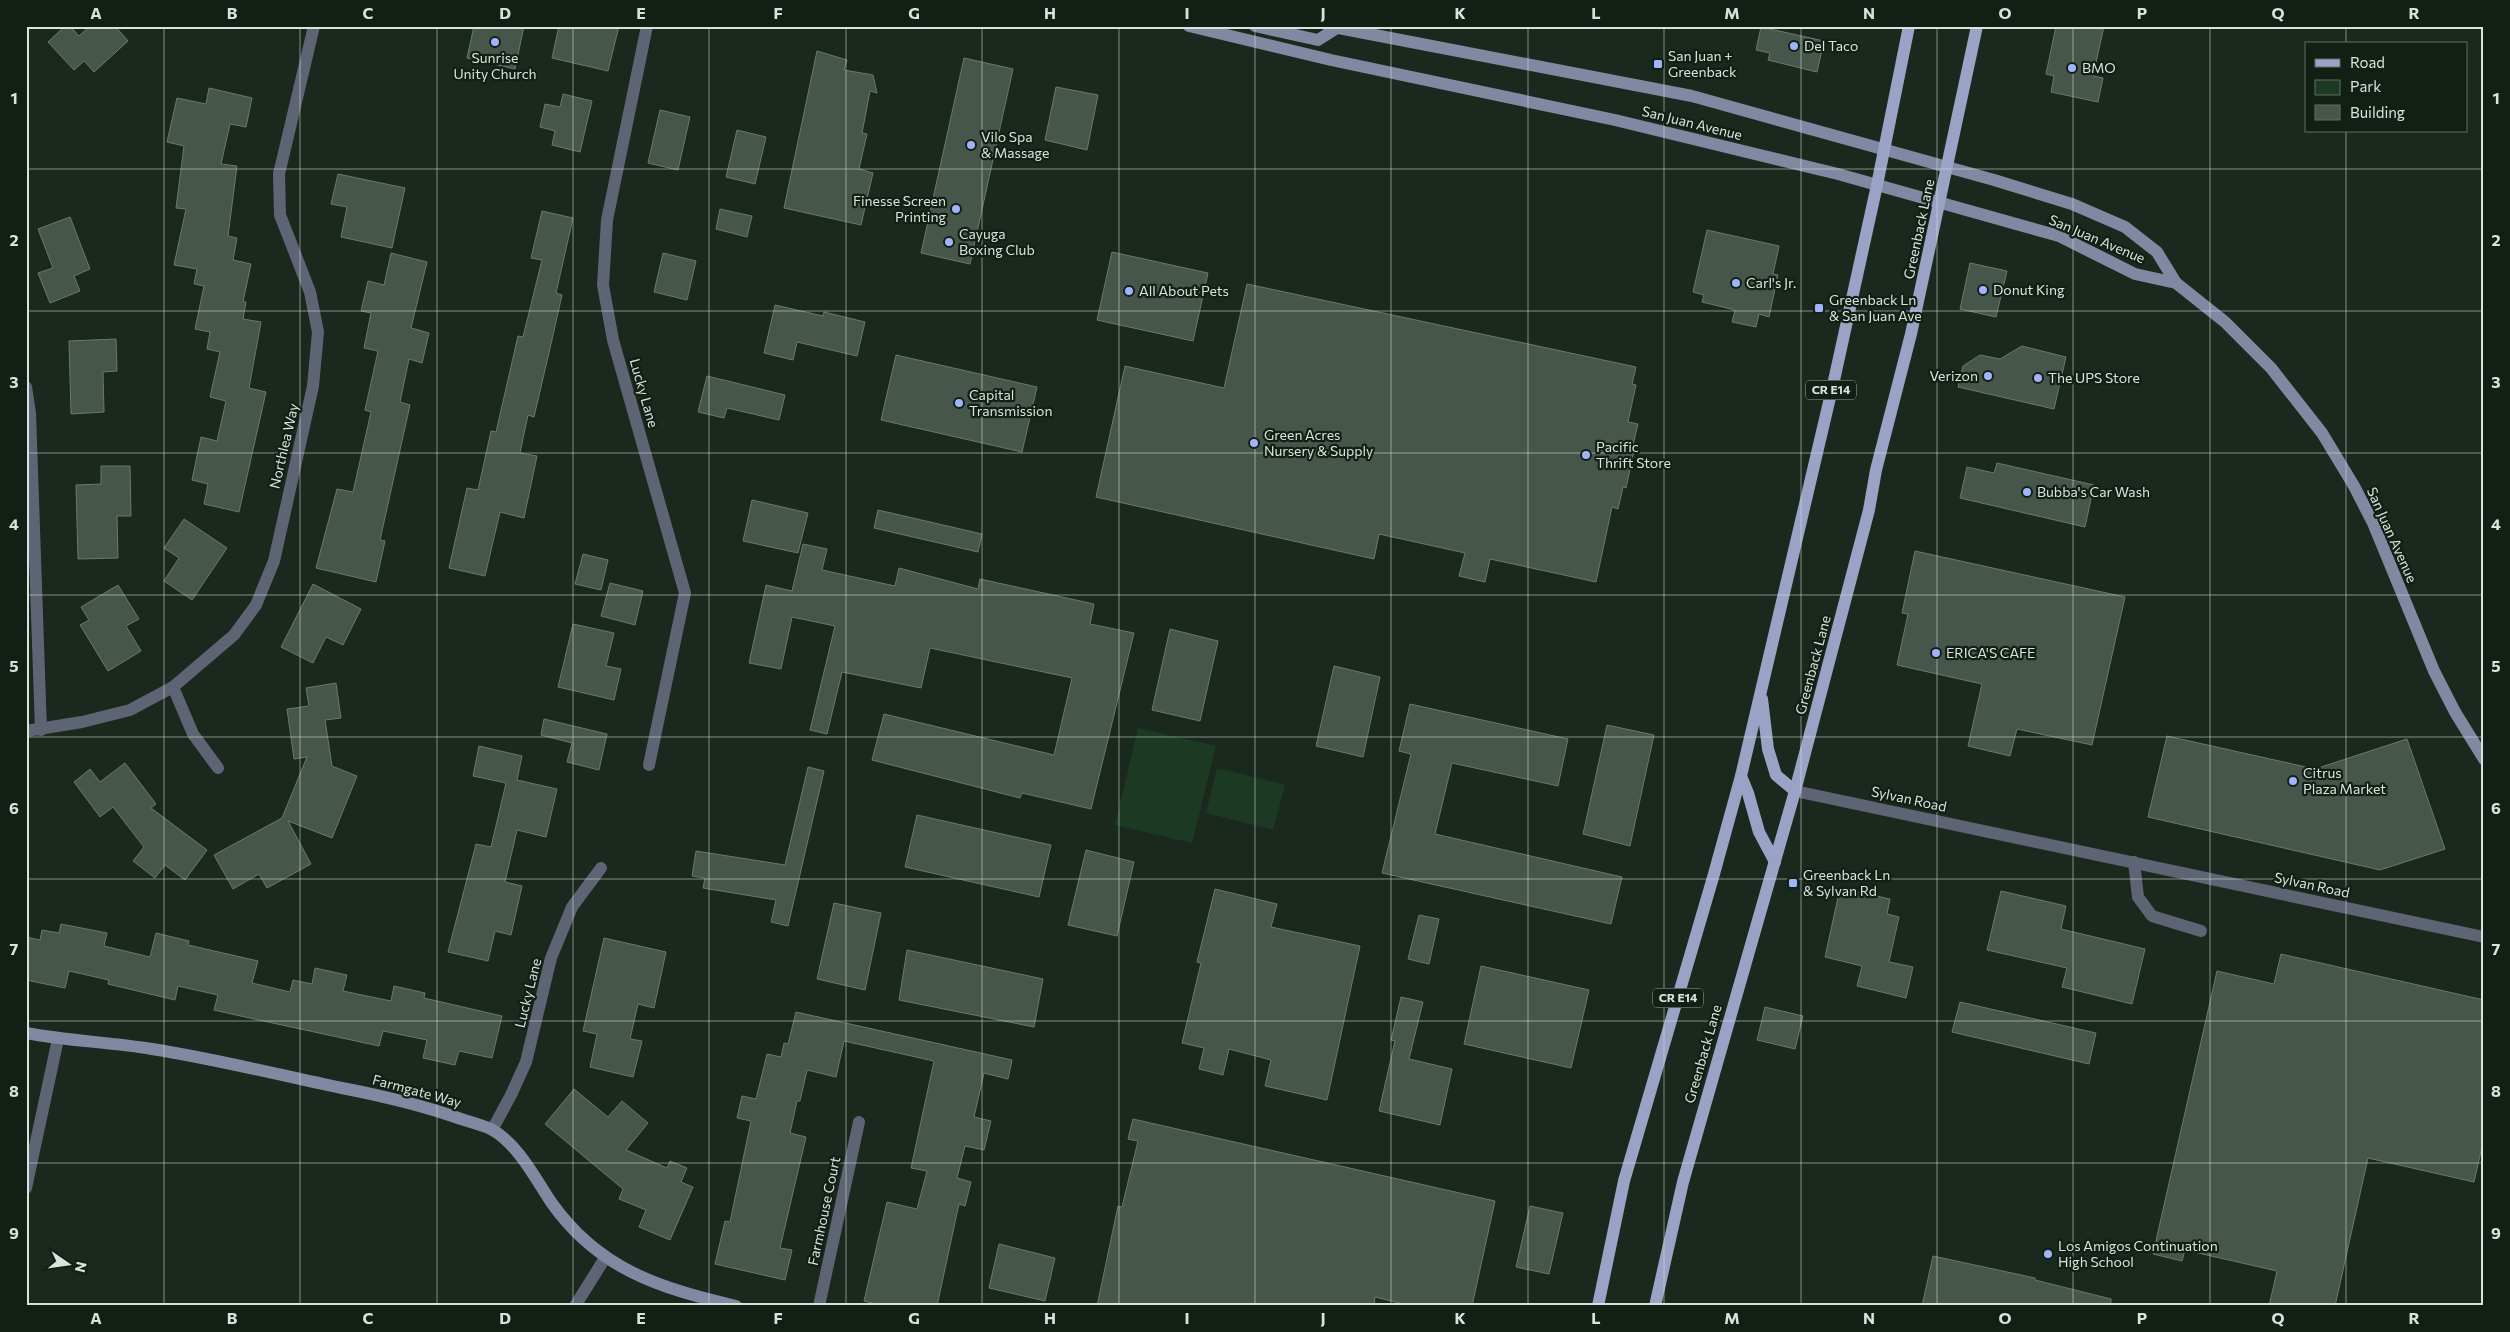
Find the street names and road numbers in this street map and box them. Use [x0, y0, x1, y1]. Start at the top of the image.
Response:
street label: San Juan Avenue [1640, 102, 1744, 143]
street label: Greenback Lane [1900, 177, 1937, 281]
street label: San Juan Avenue [2047, 211, 2148, 266]
street label: Lucky Lane [627, 356, 662, 429]
road number: CR E14 [1806, 380, 1856, 400]
street label: Northlea Way [265, 402, 302, 490]
street label: San Juan Avenue [2364, 484, 2421, 585]
street label: Greenback Lane [1791, 613, 1834, 716]
street label: Sylvan Road [1870, 782, 1948, 815]
street label: Sylvan Road [2273, 868, 2351, 901]
street label: Lucky Lane [511, 956, 544, 1029]
road number: CR E14 [1653, 988, 1703, 1008]
street label: Greenback Lane [1680, 1003, 1725, 1105]
street label: Farmgate Way [371, 1070, 463, 1111]
street label: Farmhouse Court [804, 1155, 843, 1267]

